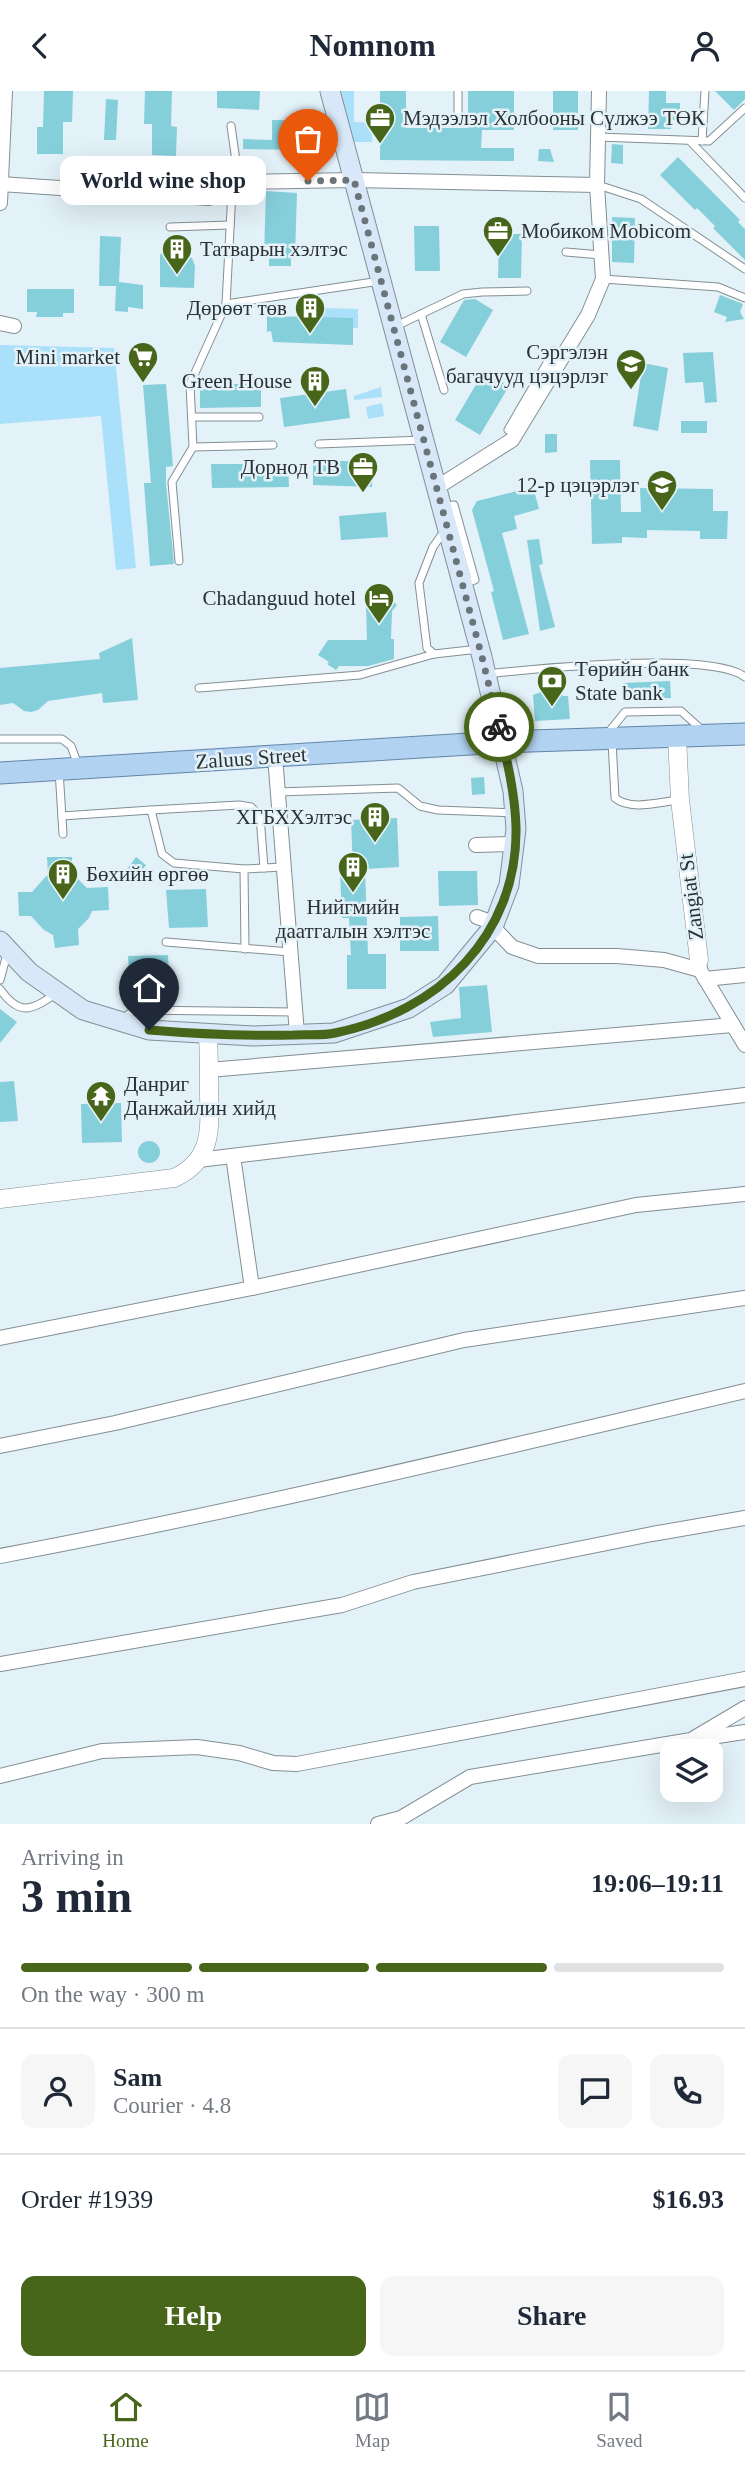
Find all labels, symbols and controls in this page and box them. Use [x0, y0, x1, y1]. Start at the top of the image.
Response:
icon: back [21, 27, 59, 65]
text: Nomnom [309, 27, 436, 63]
icon: person [686, 27, 724, 65]
office icon: Мэдээлэл Холбооны Сүлжээ ТӨК [363, 101, 397, 145]
place label: Мэдээлэл Холбооны Сүлжээ ТӨК [403, 106, 706, 130]
pin [278, 109, 338, 181]
icon: bag [289, 120, 327, 158]
callout: World wine shop [60, 157, 266, 205]
text: World wine shop [80, 168, 246, 193]
office icon: Мобиком Mobicom [481, 214, 515, 258]
place label: Мобиком Mobicom [521, 219, 691, 243]
building icon: Татварын хэлтэс [160, 232, 194, 276]
place label: Татварын хэлтэс [200, 237, 348, 261]
building icon: Дөрөөт төв [293, 291, 327, 335]
place label: Дөрөөт төв [187, 296, 287, 320]
supermarket icon: Mini market [126, 340, 160, 384]
place label: Сэргэлэн багачууд цэцэрлэг [446, 340, 608, 388]
place label: Mini market [16, 345, 120, 369]
school or university icon: Сэргэлэн багачууд цэцэрлэг [614, 347, 648, 391]
building icon: Green House [298, 364, 332, 408]
place label: Green House [182, 369, 292, 393]
office icon: Дорнод ТВ [346, 450, 380, 494]
place label: Дорнод ТВ [241, 455, 340, 479]
school or university icon: 12-р цэцэрлэг [645, 468, 679, 512]
place label: 12-р цэцэрлэг [516, 473, 639, 497]
hotel icon: Chadanguud hotel [362, 581, 396, 625]
place label: Chadanguud hotel [203, 586, 356, 610]
place label: Төрийн банк State bank [575, 657, 690, 705]
bank icon: Төрийн банк State bank [535, 664, 569, 708]
courier [464, 692, 534, 762]
icon: bike [480, 708, 518, 746]
street label: Zaluus Street [195, 742, 308, 774]
building icon: ХГБХХэлтэс [358, 800, 392, 844]
place label: ХГБХХэлтэс [236, 805, 352, 829]
building icon: Нийгмийн даатгалын хэлтэс [336, 850, 370, 894]
street label: Zangiat St [674, 852, 708, 942]
building icon: Бөхийн өргөө [46, 857, 80, 901]
place label: Бөхийн өргөө [86, 862, 209, 886]
place label: Нийгмийн даатгалын хэлтэс [276, 895, 430, 943]
pin [119, 958, 179, 1030]
icon: home [130, 969, 168, 1007]
place label: Данриг Данжайлин хийд [124, 1072, 276, 1120]
temple icon: Данриг Данжайлин хийд [84, 1079, 118, 1123]
map controls [660, 1739, 723, 1802]
button: layers [660, 1739, 723, 1802]
text: Arriving in [21, 1845, 124, 1870]
text: 19:06–19:11 [591, 1869, 724, 1898]
text: 3 min [21, 1871, 132, 1922]
text: On the way · 300 m [21, 1982, 204, 2007]
button: person [21, 2054, 95, 2128]
button: chat [558, 2054, 632, 2128]
button: phone [650, 2054, 724, 2128]
text: Sam [113, 2063, 162, 2092]
text: Courier · 4.8 [113, 2093, 231, 2118]
text: Order #1939 [21, 2185, 153, 2214]
text: $16.93 [653, 2185, 724, 2214]
button: Help [21, 2276, 366, 2356]
button: Share [380, 2276, 724, 2356]
tab: Home [102, 2388, 149, 2452]
tab: Map [353, 2388, 391, 2452]
tab: Saved [596, 2388, 643, 2452]

